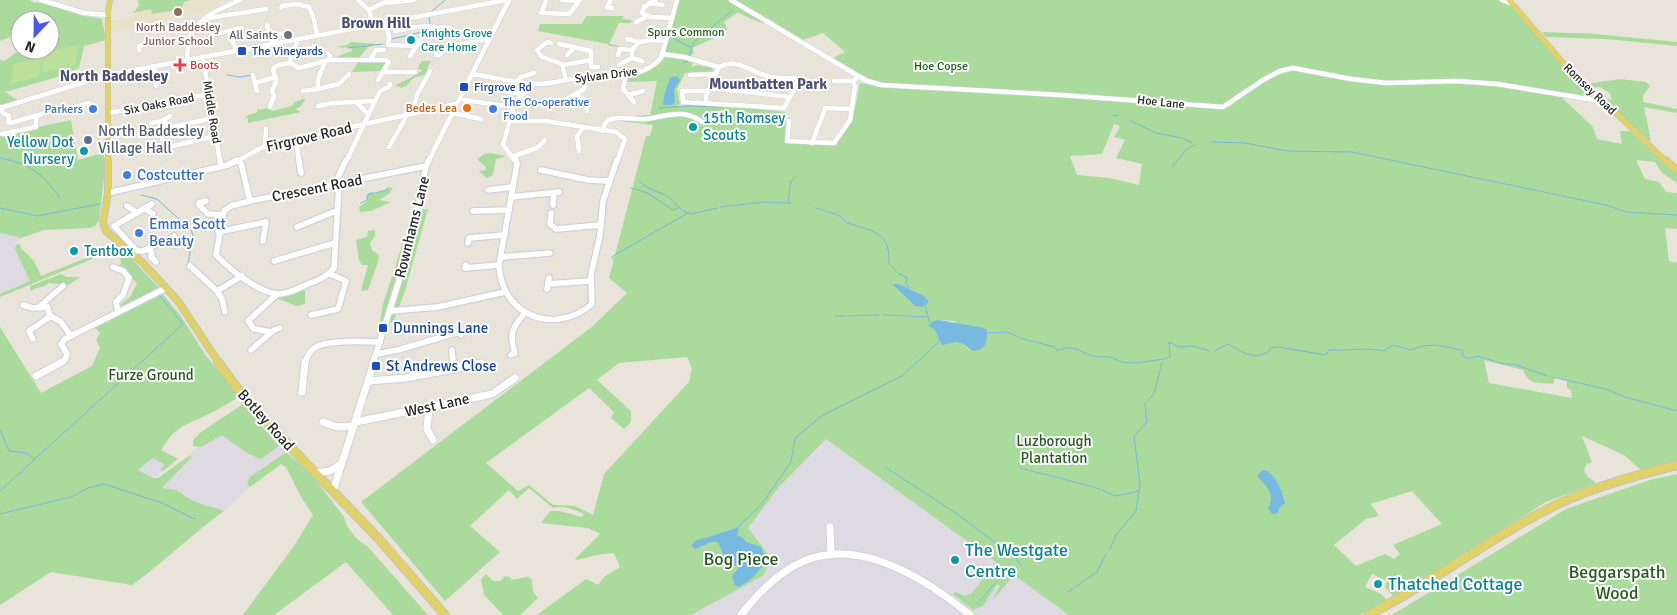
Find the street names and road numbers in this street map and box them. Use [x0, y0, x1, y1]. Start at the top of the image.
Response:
street label: Romsey Road [1560, 60, 1619, 118]
street label: Sylvan Drive [574, 64, 638, 87]
street label: Middle Road [199, 80, 224, 145]
street label: Six Oaks Road [123, 90, 196, 119]
street label: Hoe Lane [1136, 93, 1185, 112]
street label: Firgrove Road [264, 118, 354, 156]
street label: Crescent Road [270, 170, 364, 206]
street label: Rownhams Lane [391, 174, 433, 280]
street label: Botley Road [234, 386, 298, 454]
street label: West Lane [403, 389, 471, 421]

